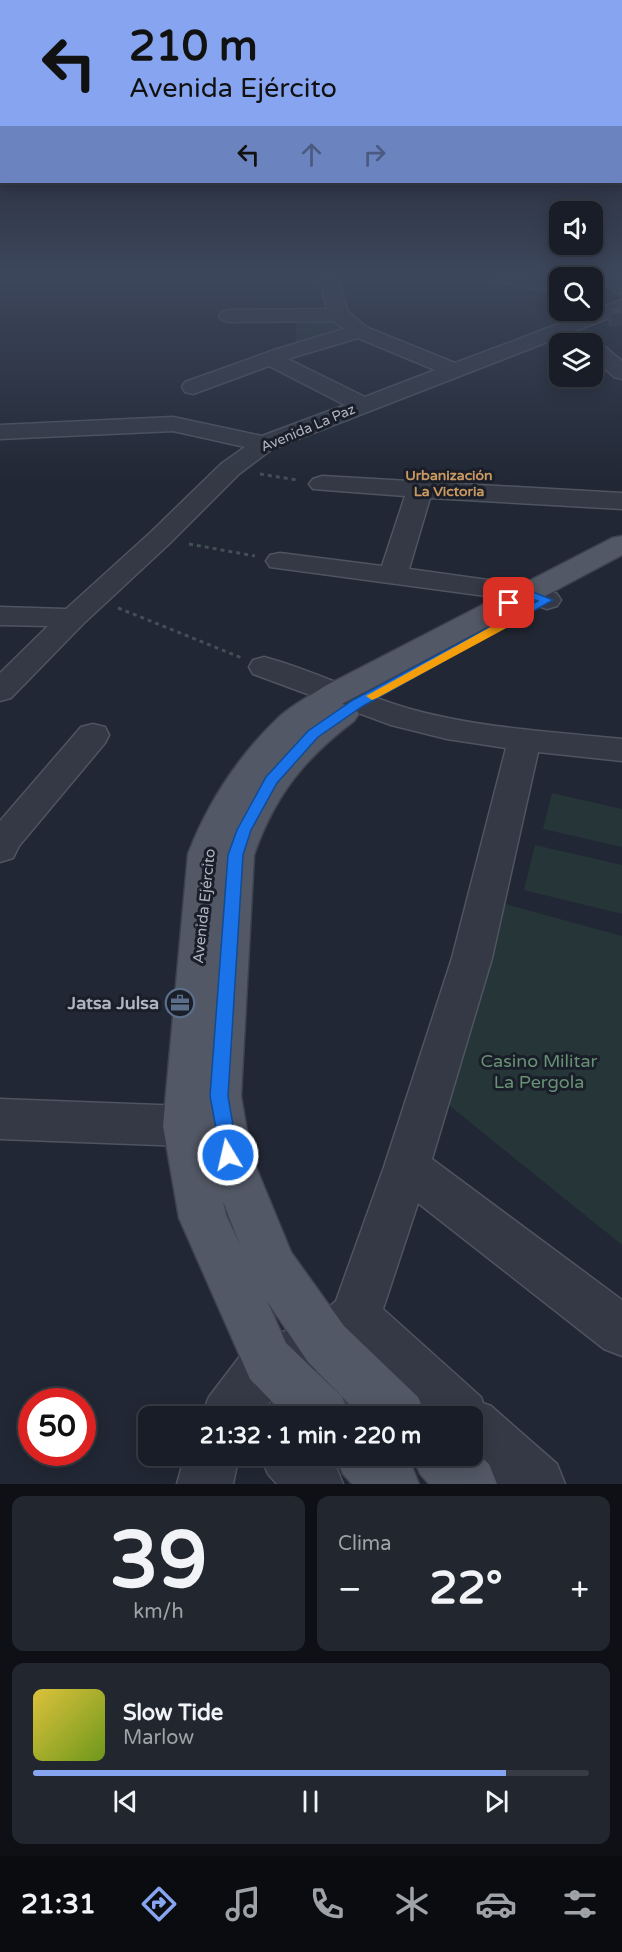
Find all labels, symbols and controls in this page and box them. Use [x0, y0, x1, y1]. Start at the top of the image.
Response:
text: 210 m [129, 21, 258, 72]
icon: left [30, 24, 108, 102]
text: Avenida Ejército [129, 72, 337, 105]
icon: left [232, 138, 265, 171]
icon: ahead [295, 138, 328, 171]
icon: right [358, 138, 391, 171]
map controls [549, 201, 603, 387]
button: sound [549, 201, 603, 255]
button: search [549, 267, 603, 321]
button: layers [549, 333, 603, 387]
street label: Avenida La Paz [258, 400, 358, 456]
district label: Urbanización La Victoria [405, 467, 493, 500]
pin [483, 577, 534, 628]
icon: arrive [492, 586, 525, 619]
street label: Avenida Ejército [189, 848, 219, 964]
office icon: Jatsa Julsa [164, 987, 196, 1019]
place label: Jatsa Julsa [67, 992, 159, 1014]
park label: Casino Militar La Pergola [481, 1050, 598, 1093]
position arrow [196, 1123, 260, 1187]
speed limit sign: 50 [18, 1388, 96, 1466]
text: 21:32 · 1 min · 220 m [200, 1423, 421, 1449]
text: 39 [110, 1514, 207, 1608]
text: Clima [338, 1532, 391, 1556]
text: 22° [429, 1562, 503, 1616]
text: − [338, 1570, 362, 1609]
text: + [570, 1570, 589, 1609]
text: km/h [133, 1600, 184, 1624]
text: Slow Tide [123, 1700, 223, 1726]
text: Marlow [123, 1726, 194, 1750]
icon: previous [109, 1785, 142, 1818]
icon: pause [294, 1785, 327, 1818]
icon: next [480, 1785, 513, 1818]
icon: directions [138, 1883, 180, 1925]
icon: music [222, 1883, 264, 1925]
icon: phone [306, 1883, 348, 1925]
icon: climate [391, 1883, 433, 1925]
icon: car [475, 1883, 517, 1925]
icon: filters [559, 1883, 601, 1925]
text: 21:31 [21, 1888, 96, 1921]

